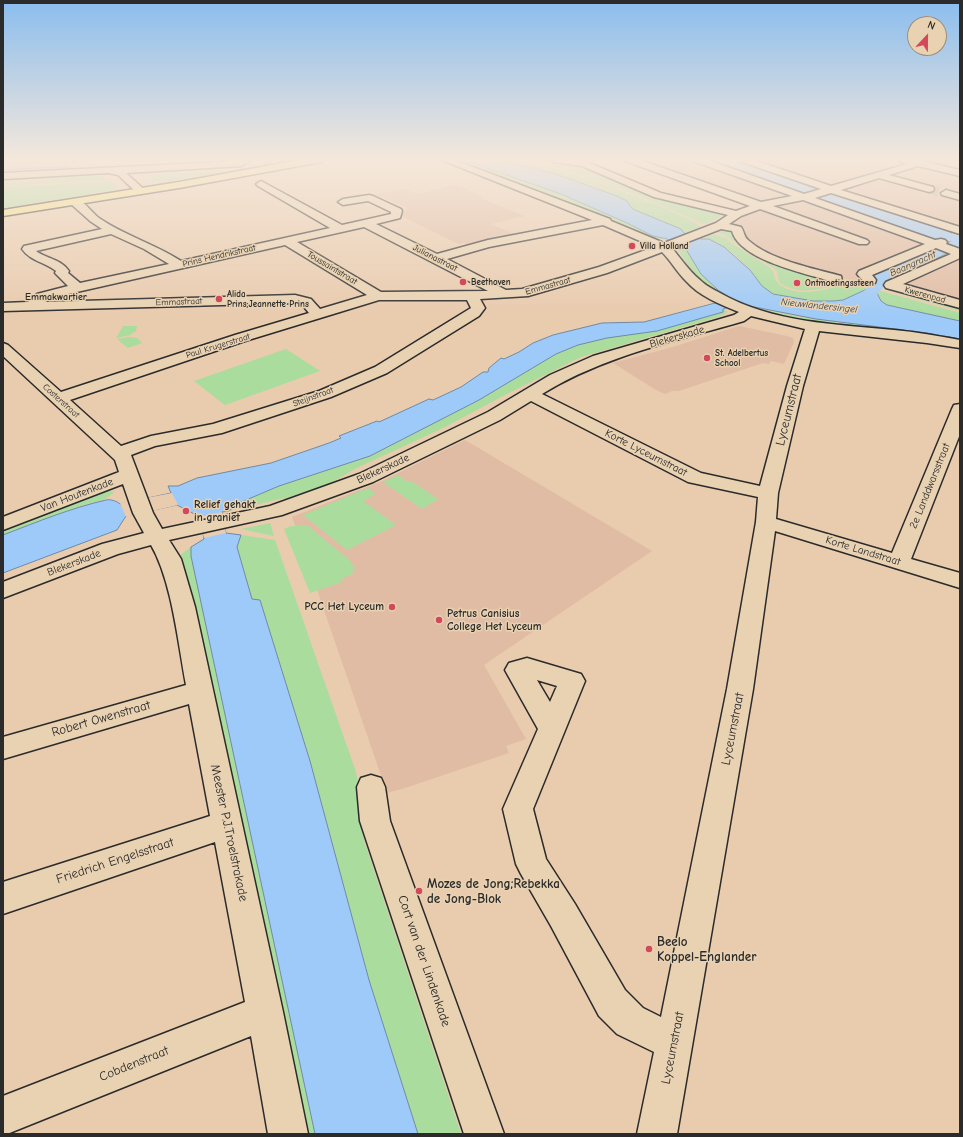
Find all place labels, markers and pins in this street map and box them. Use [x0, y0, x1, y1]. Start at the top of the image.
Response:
marker: Villa Holland [627, 241, 637, 251]
place label: Villa Holland [640, 241, 689, 251]
marker: Beethoven [458, 277, 468, 287]
place label: Beethoven [471, 277, 511, 287]
marker: Ontmoetingssteen [792, 278, 802, 288]
place label: Ontmoetingssteen [805, 278, 874, 288]
place label: Alida Prins;Jeannette Prins [227, 289, 309, 310]
marker: Alida Prins;Jeannette Prins [214, 294, 224, 304]
place label: St. Adelbertus School [715, 348, 768, 369]
marker: St. Adelbertus School [702, 353, 712, 363]
place label: Relief gehakt in graniet [194, 498, 256, 524]
marker: Relief gehakt in graniet [181, 506, 191, 516]
place label: PCC Het Lyceum [304, 600, 384, 614]
marker: PCC Het Lyceum [387, 602, 397, 612]
place label: Petrus Canisius College Het Lyceum [447, 607, 542, 633]
marker: Petrus Canisius College Het Lyceum [434, 615, 444, 625]
place label: Mozes de Jong;Rebekka de Jong-Blok [427, 876, 560, 907]
marker: Mozes de Jong;Rebekka de Jong-Blok [414, 886, 424, 896]
place label: Beelo Koppel-Englander [657, 934, 756, 965]
marker: Beelo Koppel-Englander [644, 944, 654, 954]

